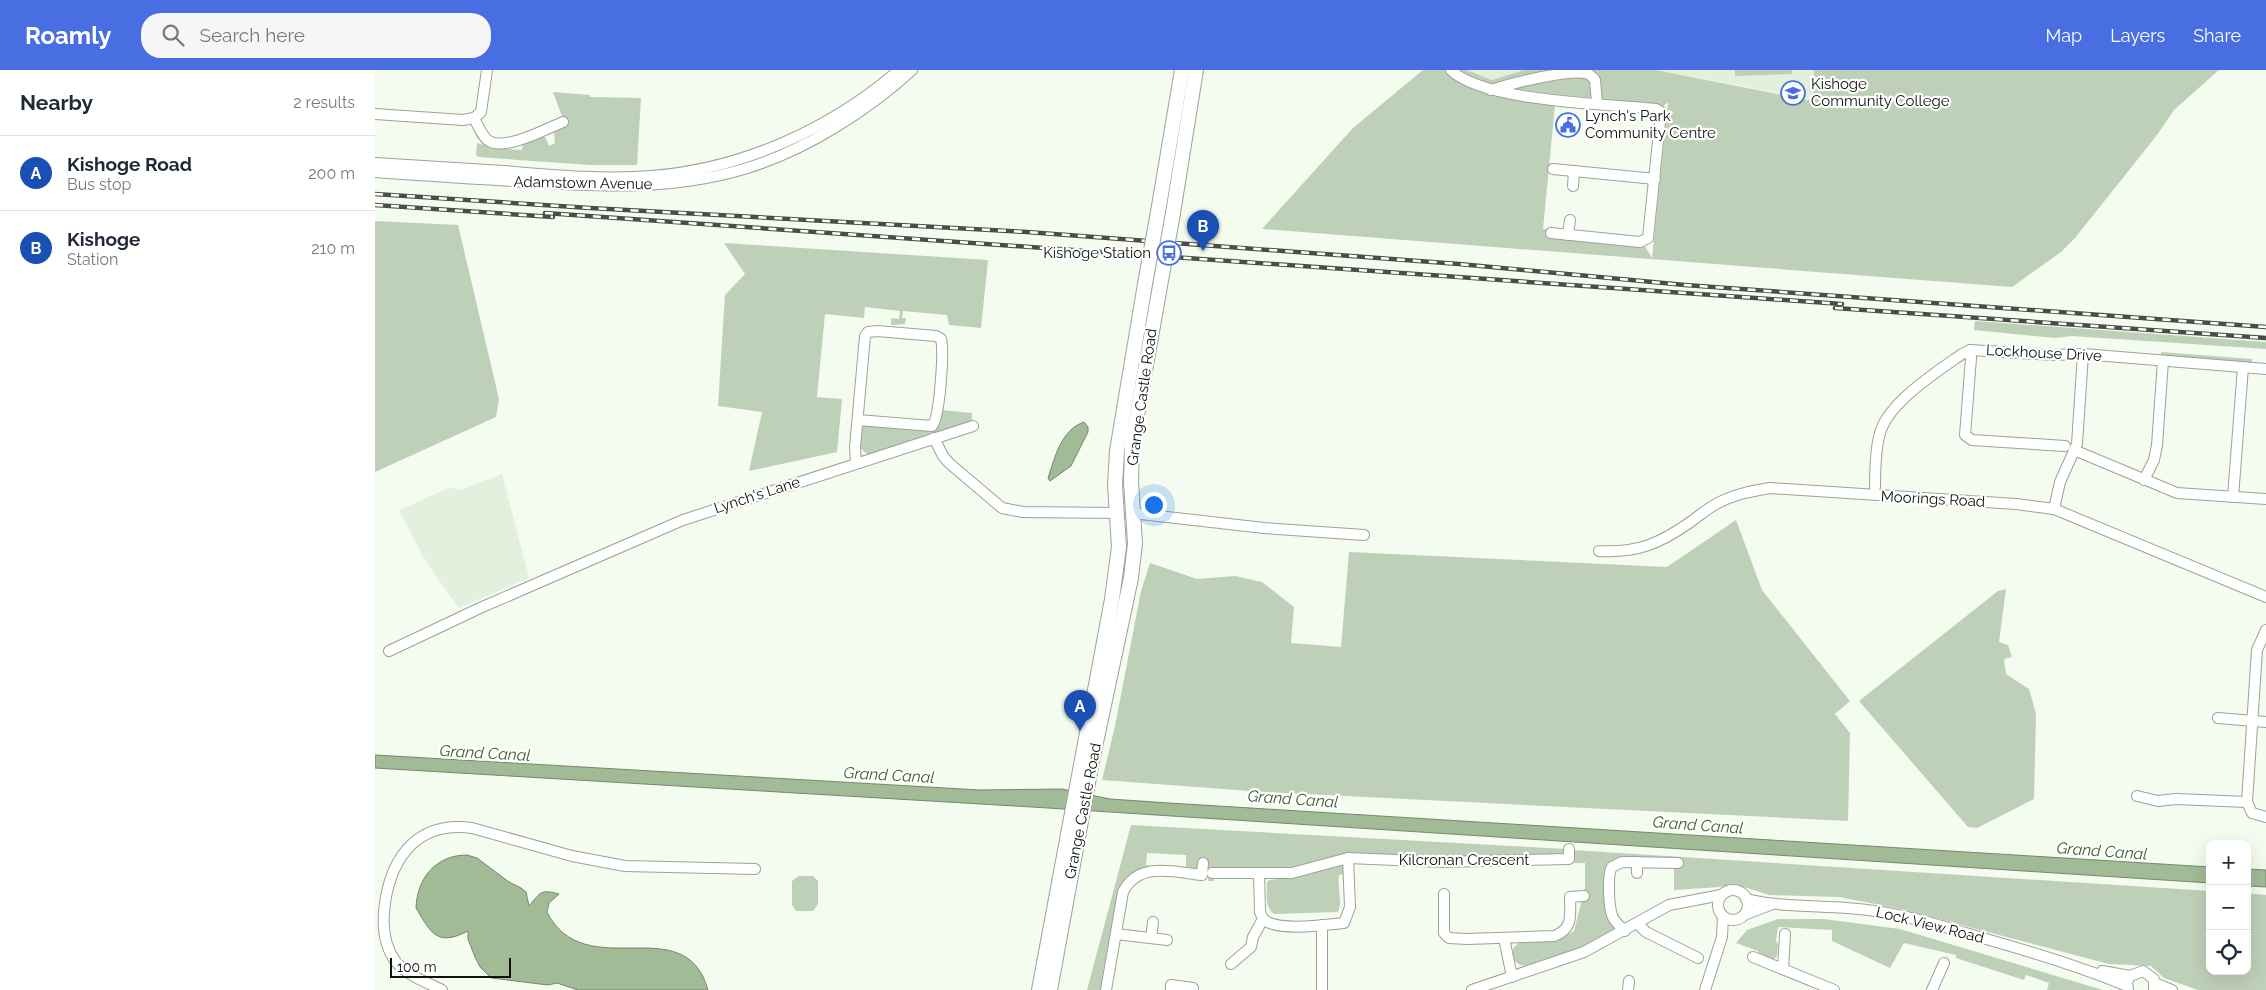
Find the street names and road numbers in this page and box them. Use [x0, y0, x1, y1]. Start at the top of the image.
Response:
street label: Adamstown Avenue [513, 173, 653, 193]
street label: Grange Castle Road [1123, 327, 1161, 467]
street label: Lockhouse Drive [1986, 341, 2103, 365]
street label: Lynch's Lane [712, 473, 803, 517]
street label: Moorings Road [1880, 487, 1986, 511]
street label: Grange Castle Road [1061, 741, 1105, 881]
street label: Kilcronan Crescent [1399, 851, 1529, 869]
street label: Lock View Road [1874, 903, 1986, 947]

